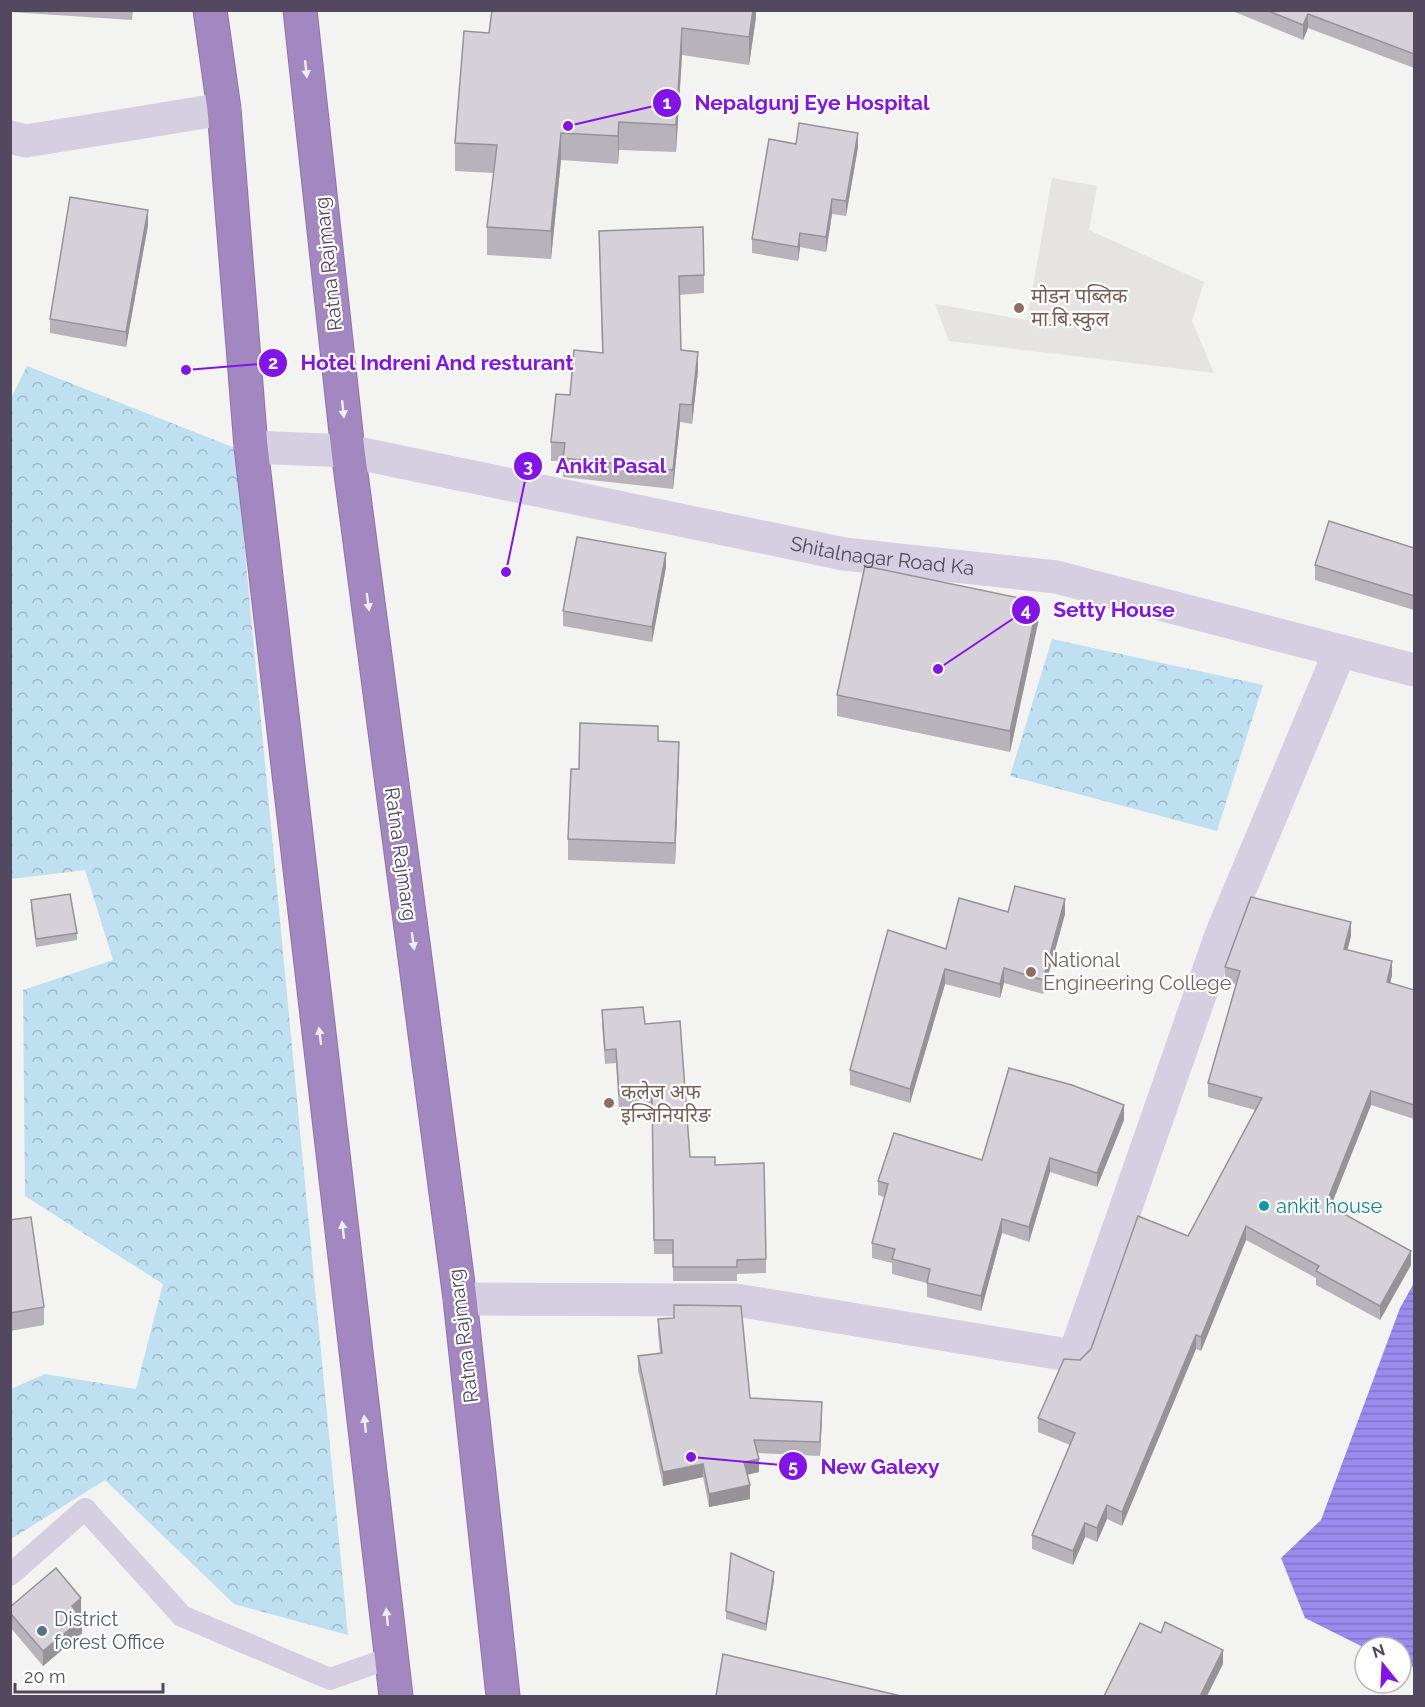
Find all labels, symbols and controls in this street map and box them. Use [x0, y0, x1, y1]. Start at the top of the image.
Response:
one-way arrow [301, 59, 311, 78]
callout: Nepalgunj Eye Hospital [652, 84, 941, 123]
text: Nepalgunj Eye Hospital [694, 90, 930, 115]
text: 1 [663, 92, 672, 113]
street label: Ratna Rajmarg [309, 196, 347, 332]
place label: माेडन पब्लिक मा.बि.स्कुल [1031, 284, 1128, 332]
marker: माेडन पब्लिक मा.बि.स्कुल [1012, 301, 1026, 315]
callout: Hotel Indreni And resturant [258, 343, 586, 382]
text: Hotel Indreni And resturant [300, 350, 574, 375]
text: 2 [268, 352, 278, 373]
one-way arrow [338, 399, 348, 418]
callout: Ankit Pasal [513, 446, 678, 485]
text: Ankit Pasal [555, 453, 667, 478]
text: 3 [523, 455, 533, 476]
street label: Shitalnagar Road Ka [788, 531, 976, 580]
callout: Setty House [1011, 590, 1187, 629]
one-way arrow [363, 593, 372, 612]
text: Setty House [1053, 597, 1175, 622]
text: 4 [1021, 599, 1031, 620]
street label: Ratna Rajmarg [380, 786, 422, 922]
one-way arrow [408, 932, 417, 951]
place label: National Engineering College [1043, 948, 1232, 995]
marker: National Engineering College [1024, 965, 1038, 979]
one-way arrow [316, 1027, 325, 1046]
place label: कलेज अफ इन्जिनियरिङ [621, 1080, 712, 1127]
marker: कलेज अफ इन्जिनियरिङ [602, 1096, 616, 1110]
place label: ankit house [1276, 1194, 1382, 1218]
marker: ankit house [1257, 1199, 1271, 1213]
one-way arrow [338, 1220, 348, 1239]
street label: Ratna Rajmarg [443, 1268, 483, 1404]
one-way arrow [360, 1414, 370, 1433]
callout: New Galexy [778, 1447, 952, 1486]
text: New Galexy [821, 1454, 940, 1479]
text: 5 [788, 1456, 798, 1477]
place label: District forest Office [54, 1607, 165, 1654]
one-way arrow [382, 1608, 392, 1627]
marker: District forest Office [35, 1624, 49, 1638]
north arrow [1353, 1635, 1413, 1695]
text: N [1370, 1640, 1387, 1662]
scale bar [15, 1656, 164, 1694]
text: 20 m [24, 1666, 66, 1687]

